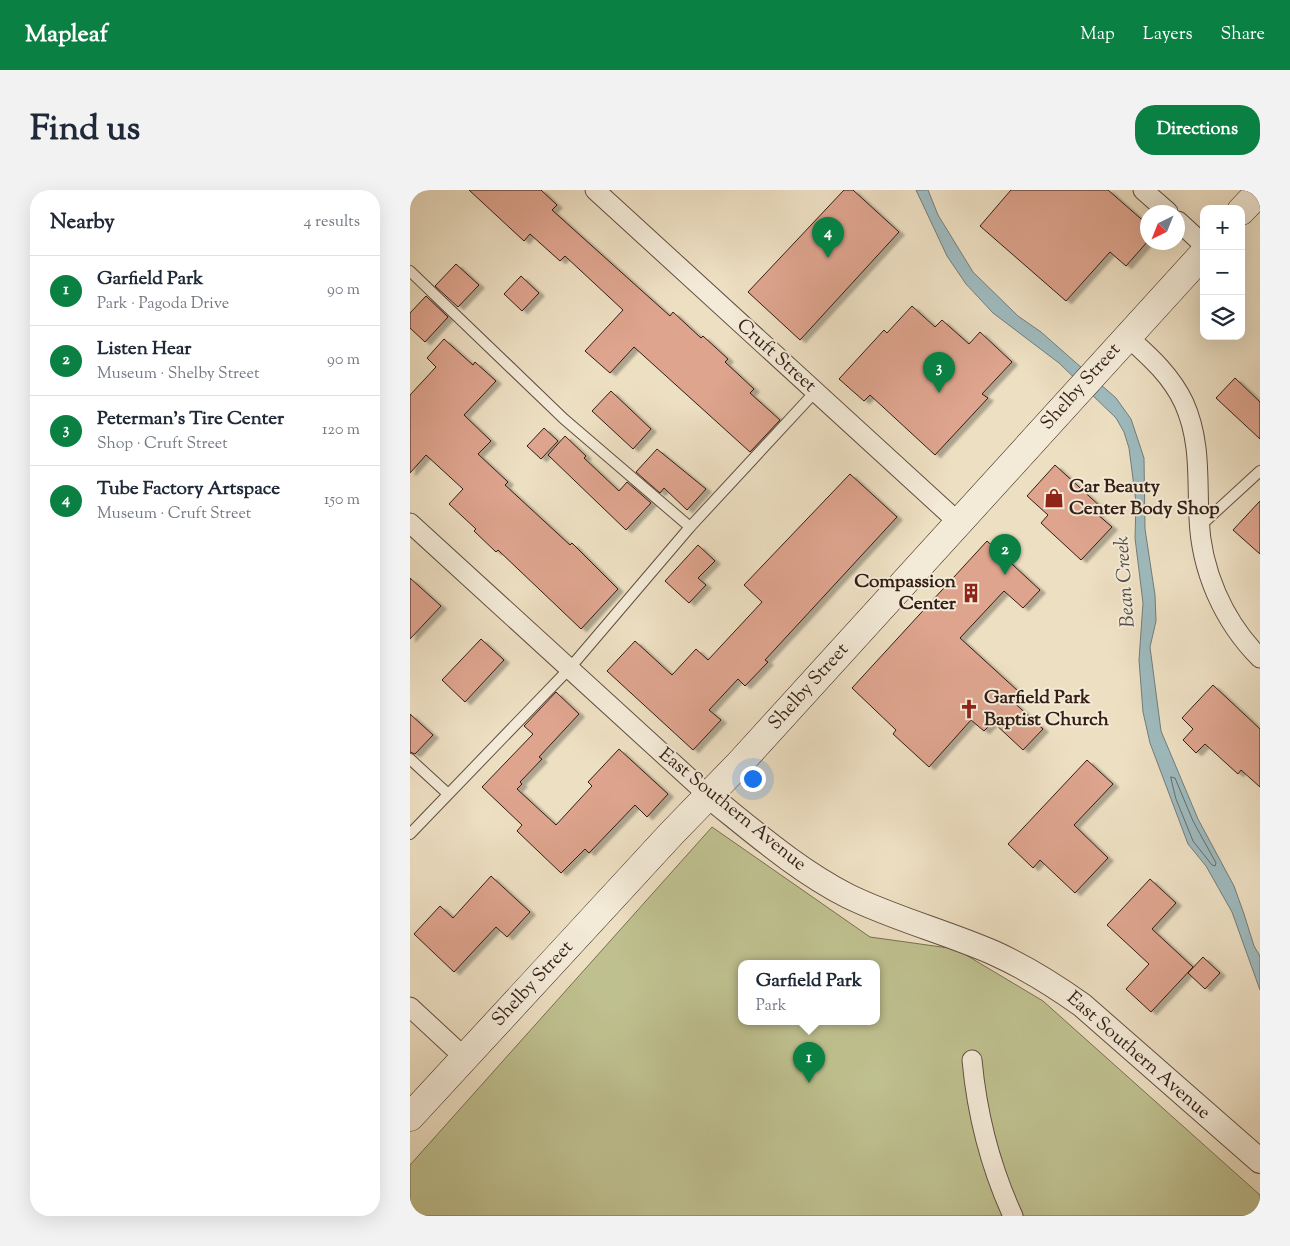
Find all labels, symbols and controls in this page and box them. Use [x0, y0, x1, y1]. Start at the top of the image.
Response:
text: Mapleaf [25, 18, 108, 52]
text: Map [1080, 22, 1115, 48]
text: Layers [1143, 22, 1193, 48]
text: Share [1221, 22, 1265, 48]
text: Find us [30, 105, 140, 156]
button: Directions [1135, 105, 1260, 155]
north arrow [1140, 205, 1185, 250]
map controls [1200, 205, 1245, 340]
button: + [1200, 205, 1245, 250]
text: Nearby [50, 208, 115, 238]
text: 4 results [304, 211, 360, 234]
pin: 4 [812, 217, 844, 258]
button: − [1200, 250, 1245, 295]
text: Garfield Park [97, 266, 203, 293]
text: 1 [63, 279, 69, 302]
text: 90 m [327, 279, 360, 302]
text: Park · Pagoda Drive [97, 293, 229, 316]
button: layers [1200, 295, 1245, 340]
street label: Cruft Street [730, 313, 822, 400]
text: Listen Hear [97, 336, 191, 363]
street label: Shelby Street [1035, 337, 1128, 436]
text: 2 [62, 349, 70, 372]
text: 90 m [327, 349, 360, 372]
pin: 3 [923, 352, 955, 393]
text: Museum · Shelby Street [97, 363, 259, 386]
text: Peterman's Tire Center [97, 406, 284, 433]
text: 3 [63, 419, 69, 442]
text: 120 m [322, 419, 360, 442]
text: Shop · Cruft Street [97, 433, 228, 456]
place label: Car Beauty Center Body Shop [1069, 474, 1220, 523]
text: Tube Factory Artspace [97, 476, 280, 503]
shop icon: Car Beauty Center Body Shop [1043, 487, 1065, 509]
text: 4 [62, 489, 70, 512]
text: 150 m [324, 489, 360, 512]
text: Museum · Cruft Street [97, 503, 251, 526]
pin: 2 [989, 534, 1021, 575]
water label: Bean Creek [1108, 535, 1144, 629]
place label: Compassion Center [854, 569, 957, 618]
building icon: Compassion Center [960, 582, 982, 604]
street label: Shelby Street [763, 637, 856, 736]
place label: Garfield Park Baptist Church [984, 685, 1110, 734]
church icon: Garfield Park Baptist Church [958, 698, 980, 720]
street label: East Southern Avenue [652, 742, 812, 878]
your location [740, 766, 766, 792]
street label: Shelby Street [486, 935, 580, 1033]
popup [738, 960, 880, 1025]
text: Garfield Park [756, 968, 862, 995]
street label: East Southern Avenue [1060, 986, 1216, 1126]
text: Park [756, 995, 786, 1018]
pin: 1 [793, 1042, 825, 1083]

